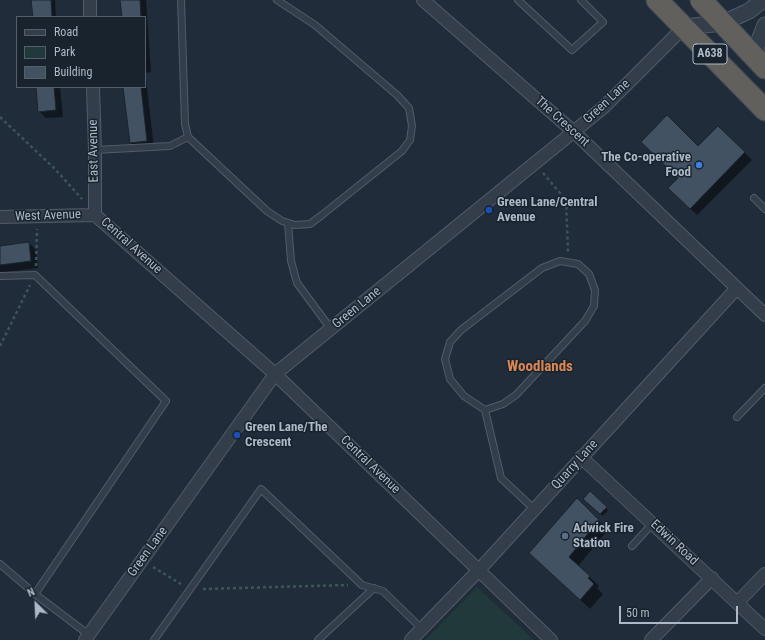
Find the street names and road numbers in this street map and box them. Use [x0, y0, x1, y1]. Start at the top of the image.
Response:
road number: A638 [693, 44, 727, 64]
street label: Green Lane [581, 77, 633, 127]
street label: The Crescent [532, 94, 592, 150]
street label: East Avenue [86, 119, 102, 183]
street label: West Avenue [15, 207, 81, 225]
street label: Central Avenue [97, 214, 165, 278]
street label: Green Lane [330, 284, 384, 332]
street label: Central Avenue [337, 433, 403, 497]
street label: Quarry Lane [549, 437, 601, 493]
street label: Edwin Road [647, 517, 701, 569]
street label: Green Lane [125, 524, 171, 580]

